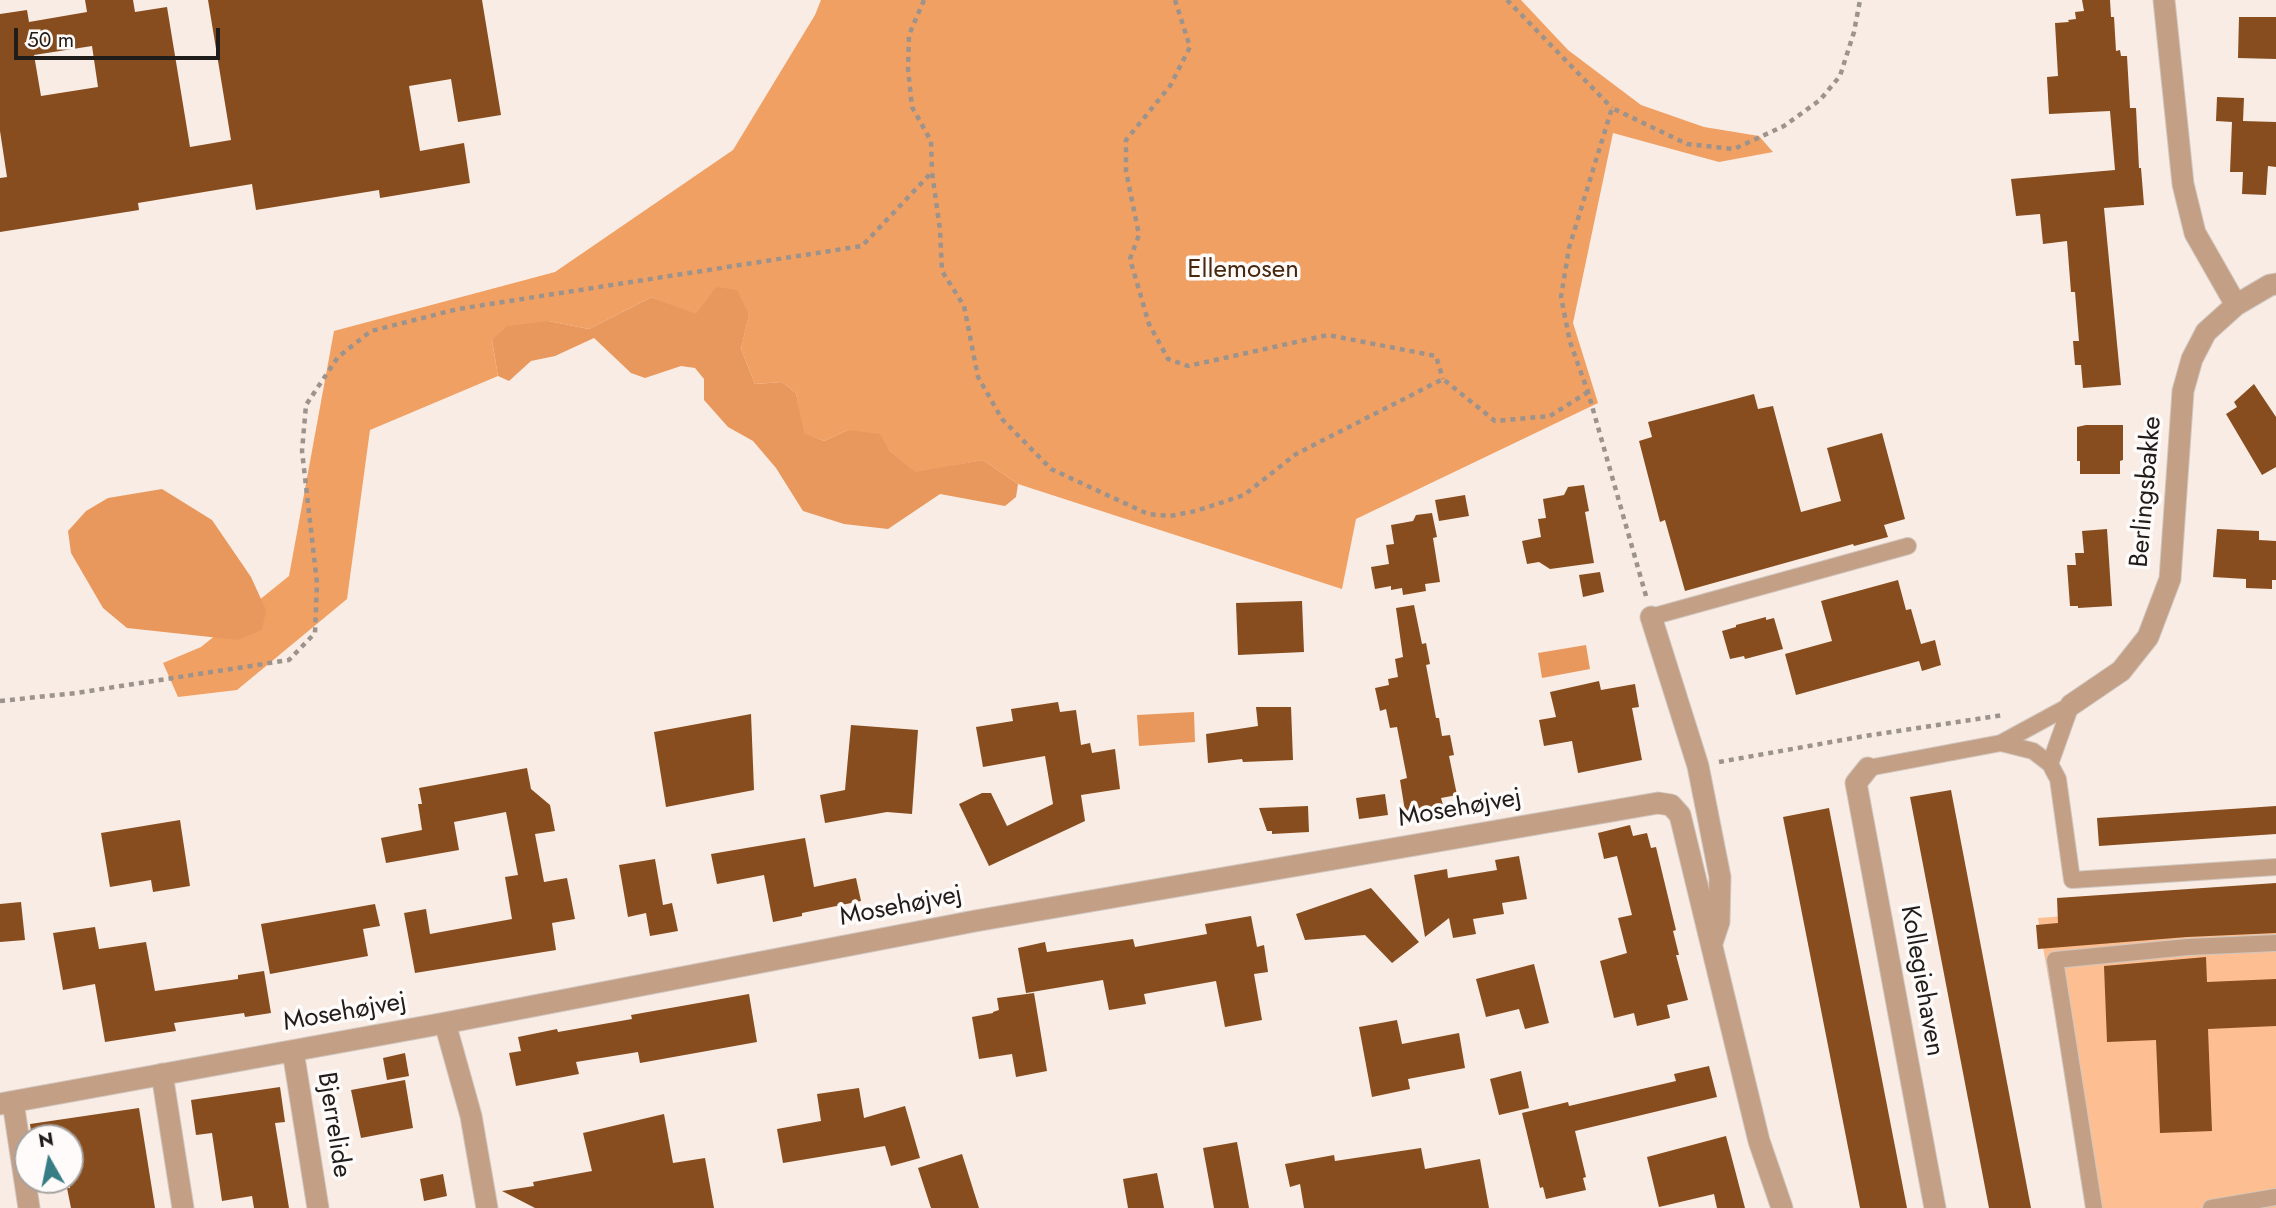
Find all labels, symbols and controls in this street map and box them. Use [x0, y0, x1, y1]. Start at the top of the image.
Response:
scale bar [18, 14, 224, 58]
text: 50 m [27, 25, 74, 55]
park label: Ellemosen [1187, 255, 1299, 287]
street label: Berlingsbakke [2125, 415, 2169, 569]
street label: Mosehøjvej [1396, 783, 1524, 835]
street label: Mosehøjvej [837, 880, 965, 934]
street label: Kollegiehaven [1892, 903, 1950, 1059]
street label: Mosehøjvej [281, 987, 409, 1039]
street label: Bjerrelide [309, 1070, 357, 1180]
north arrow [14, 1124, 84, 1194]
text: N [36, 1125, 56, 1154]

